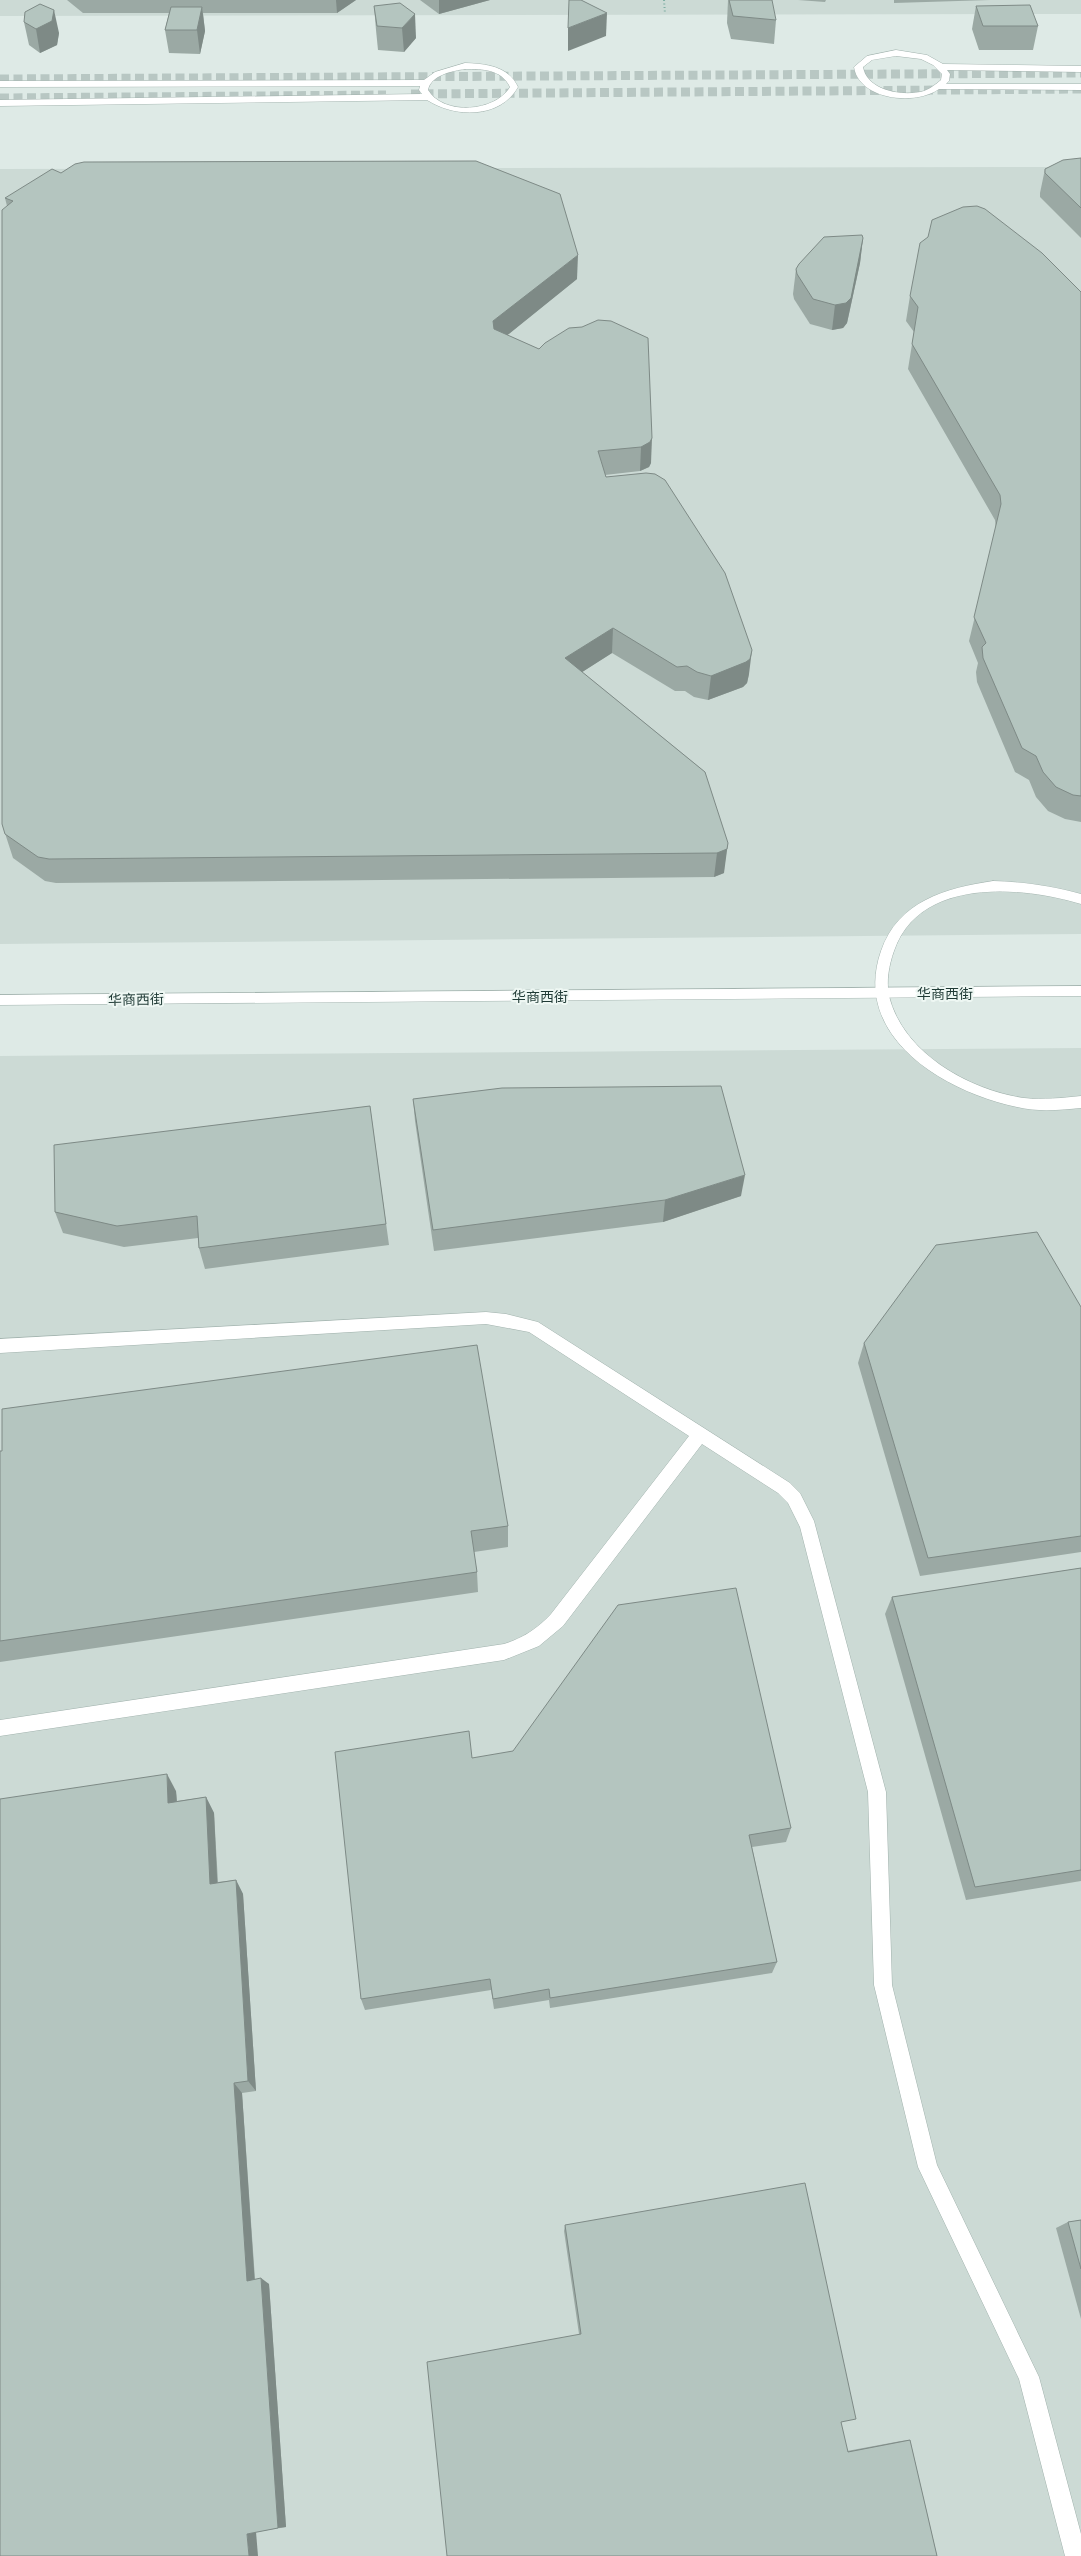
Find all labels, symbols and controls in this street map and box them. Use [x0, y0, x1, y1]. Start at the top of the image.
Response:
street label: 华商西街 [917, 983, 973, 1004]
street label: 华商西街 [512, 986, 568, 1007]
street label: 华商西街 [108, 988, 164, 1010]

